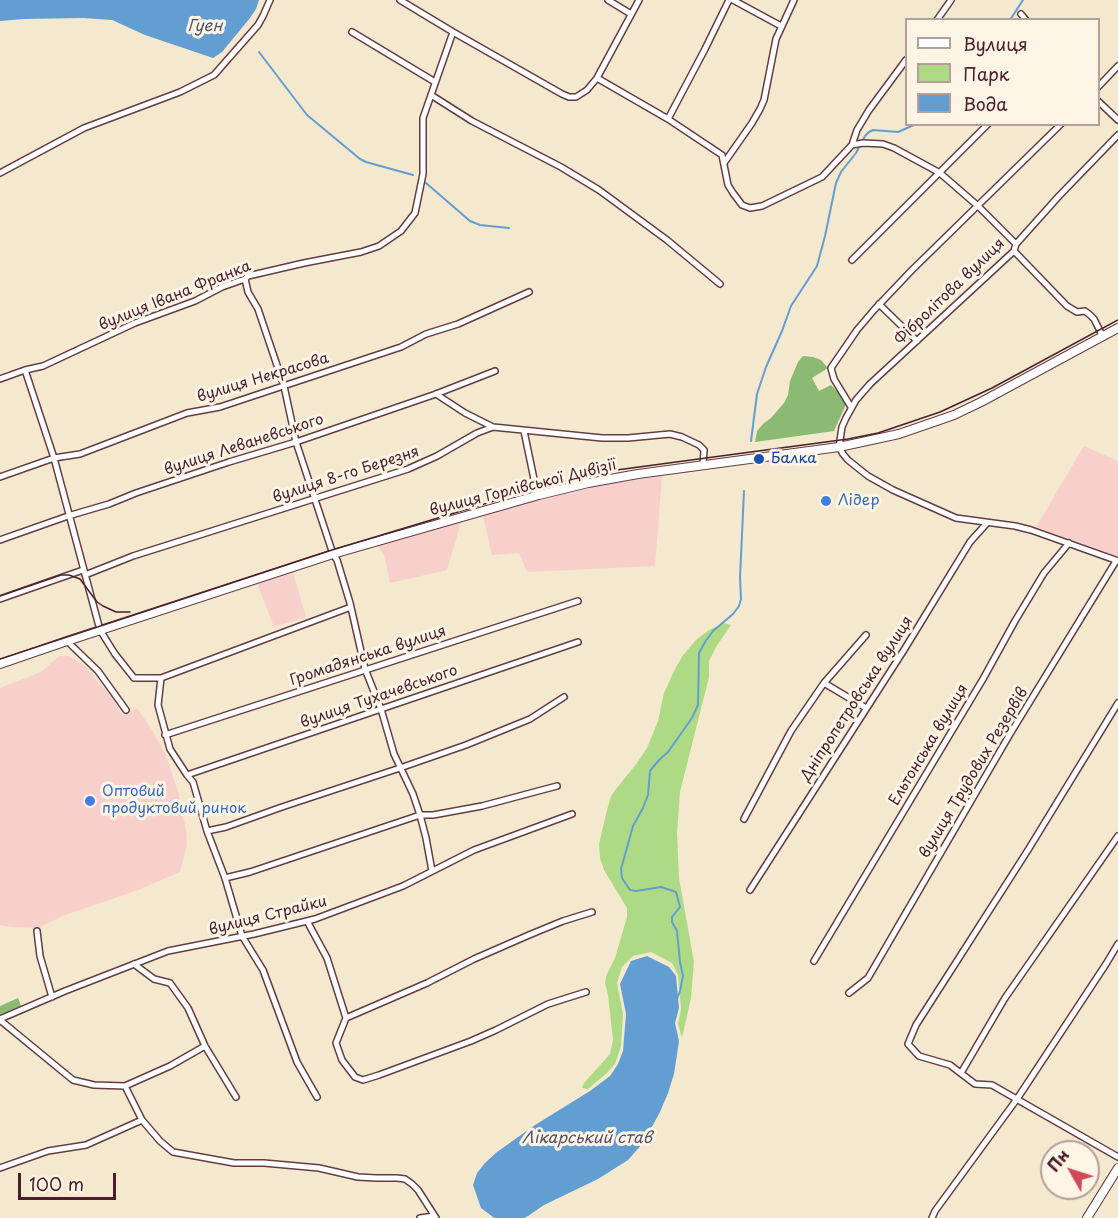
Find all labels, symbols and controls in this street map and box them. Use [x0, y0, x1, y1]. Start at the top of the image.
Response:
water label: Гуен [187, 17, 223, 37]
legend [905, 18, 1100, 126]
text: Вулиця [963, 30, 1028, 57]
text: Парк [963, 60, 1009, 87]
text: Вода [963, 90, 1008, 117]
street label: Фібролітова вулиця [891, 235, 1009, 349]
street label: вулиця Івана Франка [96, 257, 254, 335]
street label: вулиця Некрасова [195, 349, 331, 407]
street label: вулиця Леваневського [162, 411, 326, 479]
street label: вулиця 8-го Березня [271, 443, 421, 507]
place label: Балка [771, 450, 816, 468]
marker: Балка [752, 452, 766, 466]
street label: вулиця Горлівської Дивізії [428, 456, 618, 520]
place label: Лідер [838, 492, 879, 510]
marker: Лідер [819, 494, 833, 508]
street label: Дніпропетровська вулиця [797, 613, 917, 785]
street label: Громадянська вулиця [288, 622, 448, 690]
street label: вулиця Тухачевського [298, 662, 460, 732]
street label: Ельтонська вулиця [886, 681, 972, 809]
street label: вулиця Трудових Резервів [916, 684, 1032, 862]
place label: Оптовий продуктовий ринок [102, 783, 246, 818]
marker: Оптовий продуктовий ринок [83, 794, 97, 808]
street label: вулиця Страйки [207, 893, 329, 939]
water label: Лікарський став [522, 1129, 652, 1149]
north arrow [1040, 1140, 1100, 1200]
text: Пн [1041, 1143, 1074, 1176]
scale bar [21, 1161, 118, 1199]
text: 100 m [29, 1170, 84, 1197]

